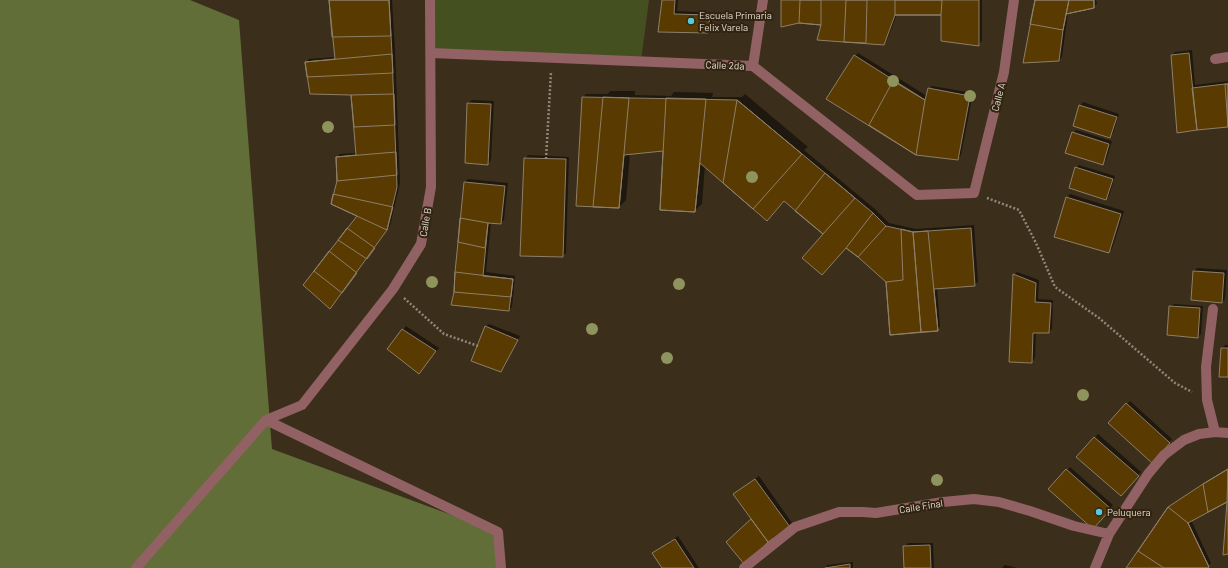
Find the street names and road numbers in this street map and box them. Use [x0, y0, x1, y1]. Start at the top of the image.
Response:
street label: Calle 2da [705, 58, 745, 72]
street label: Calle A [989, 81, 1007, 113]
street label: Calle B [417, 207, 433, 237]
street label: Calle Final [898, 497, 944, 515]

